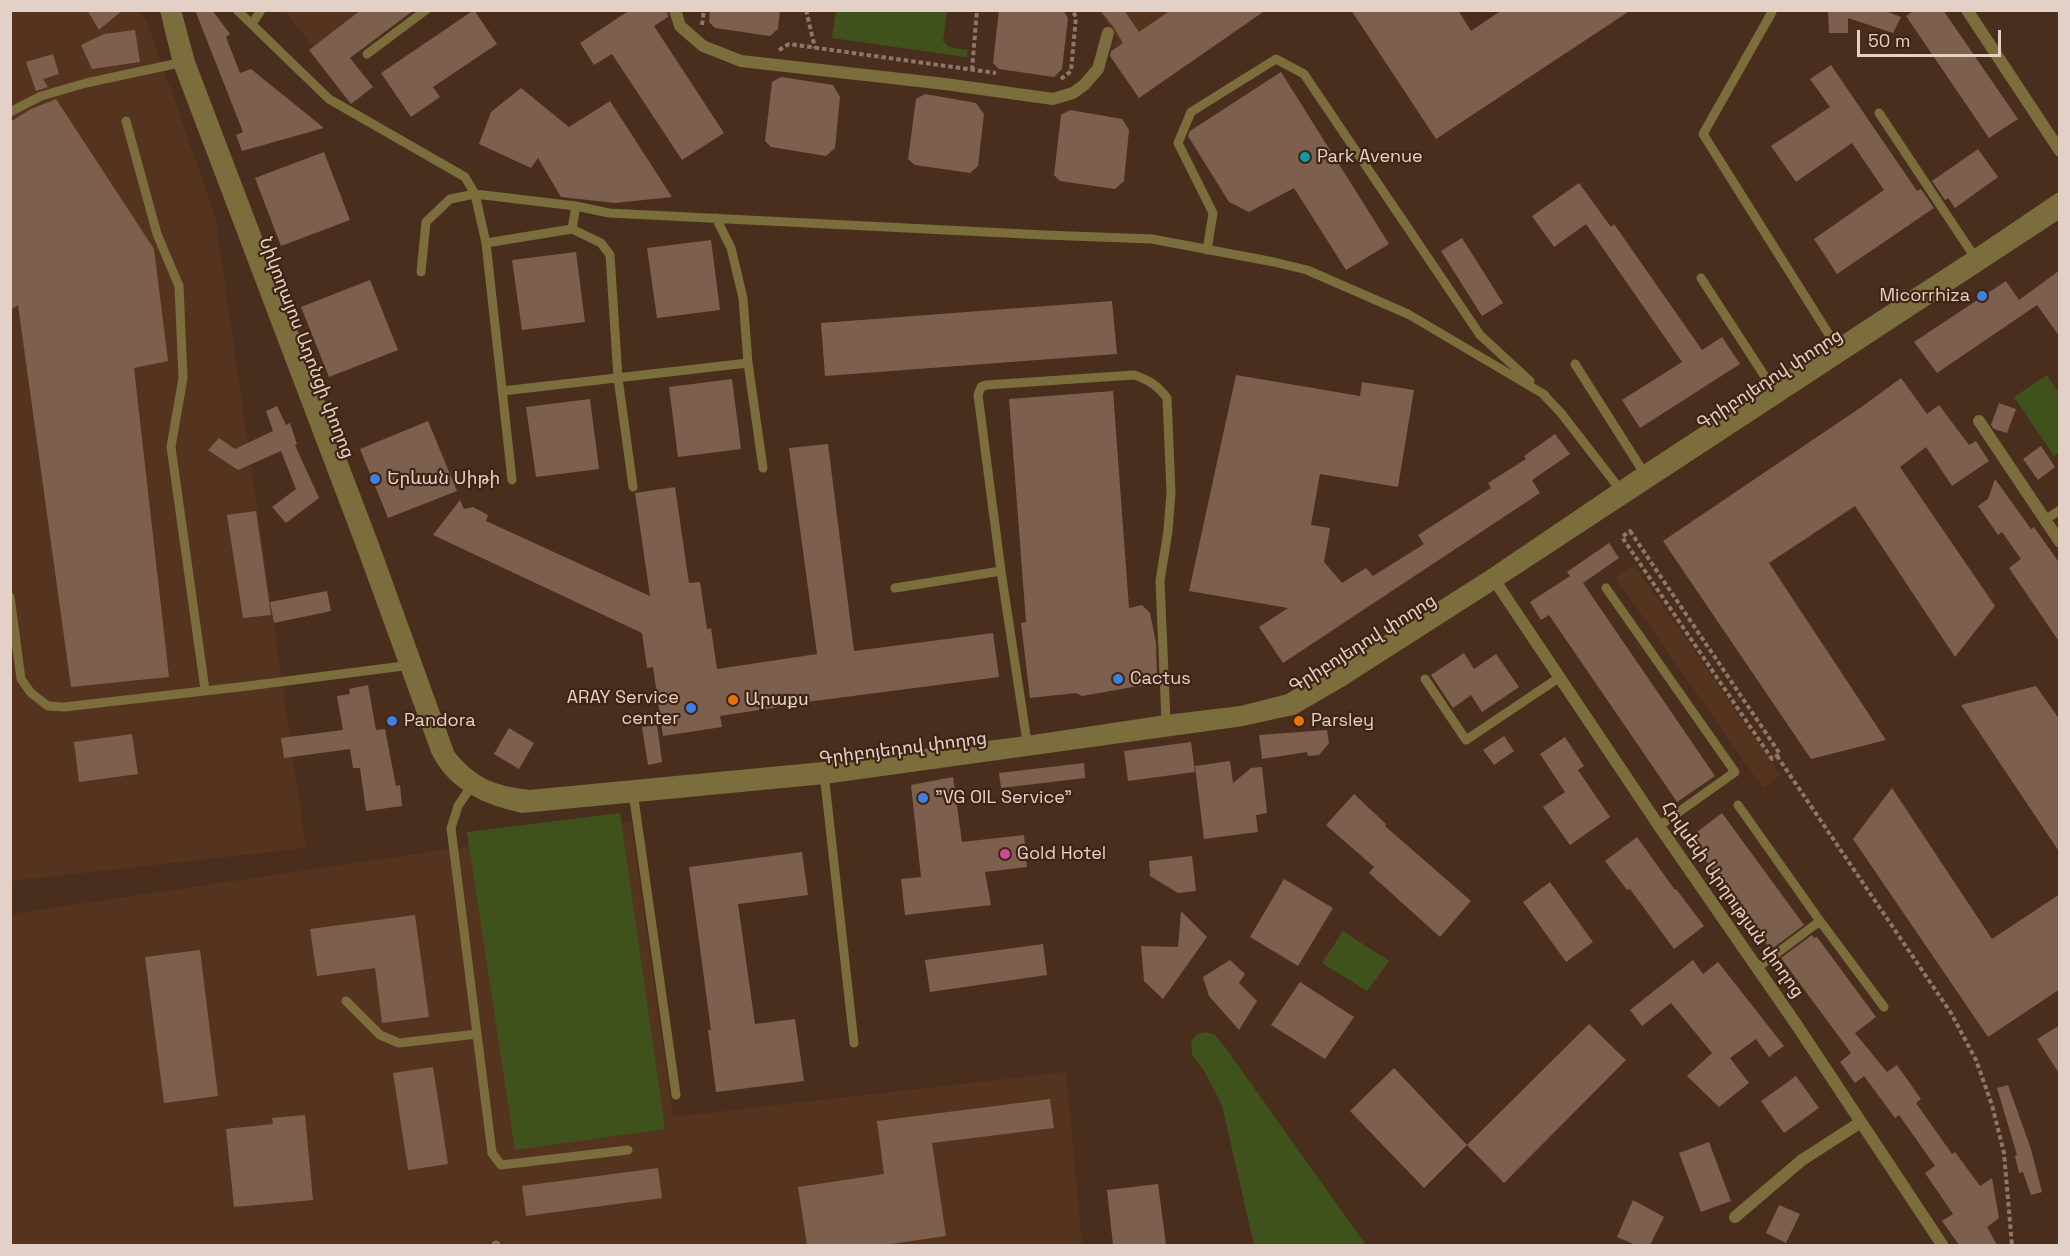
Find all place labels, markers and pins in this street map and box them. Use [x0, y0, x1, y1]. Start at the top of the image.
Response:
place label: Park Avenue [1317, 146, 1423, 168]
marker: Park Avenue [1298, 150, 1312, 164]
place label: Micorrhiza [1879, 285, 1970, 307]
marker: Micorrhiza [1975, 289, 1989, 303]
place label: Երևան Սիթի [387, 468, 500, 490]
marker: Երևան Սիթի [368, 472, 382, 486]
place label: Cactus [1130, 668, 1191, 690]
marker: Cactus [1111, 672, 1125, 686]
place label: ARAY Service center [567, 687, 679, 730]
place label: Արաքս [745, 689, 809, 711]
marker: Արաքս [726, 693, 740, 707]
marker: ARAY Service center [684, 701, 698, 715]
place label: Pandora [404, 710, 476, 732]
place label: Parsley [1311, 710, 1374, 732]
marker: Pandora [385, 714, 399, 728]
marker: Parsley [1292, 714, 1306, 728]
place label: "VG OIL Service" [935, 787, 1072, 809]
marker: "VG OIL Service" [916, 791, 930, 805]
place label: Gold Hotel [1017, 843, 1106, 865]
marker: Gold Hotel [998, 847, 1012, 861]

